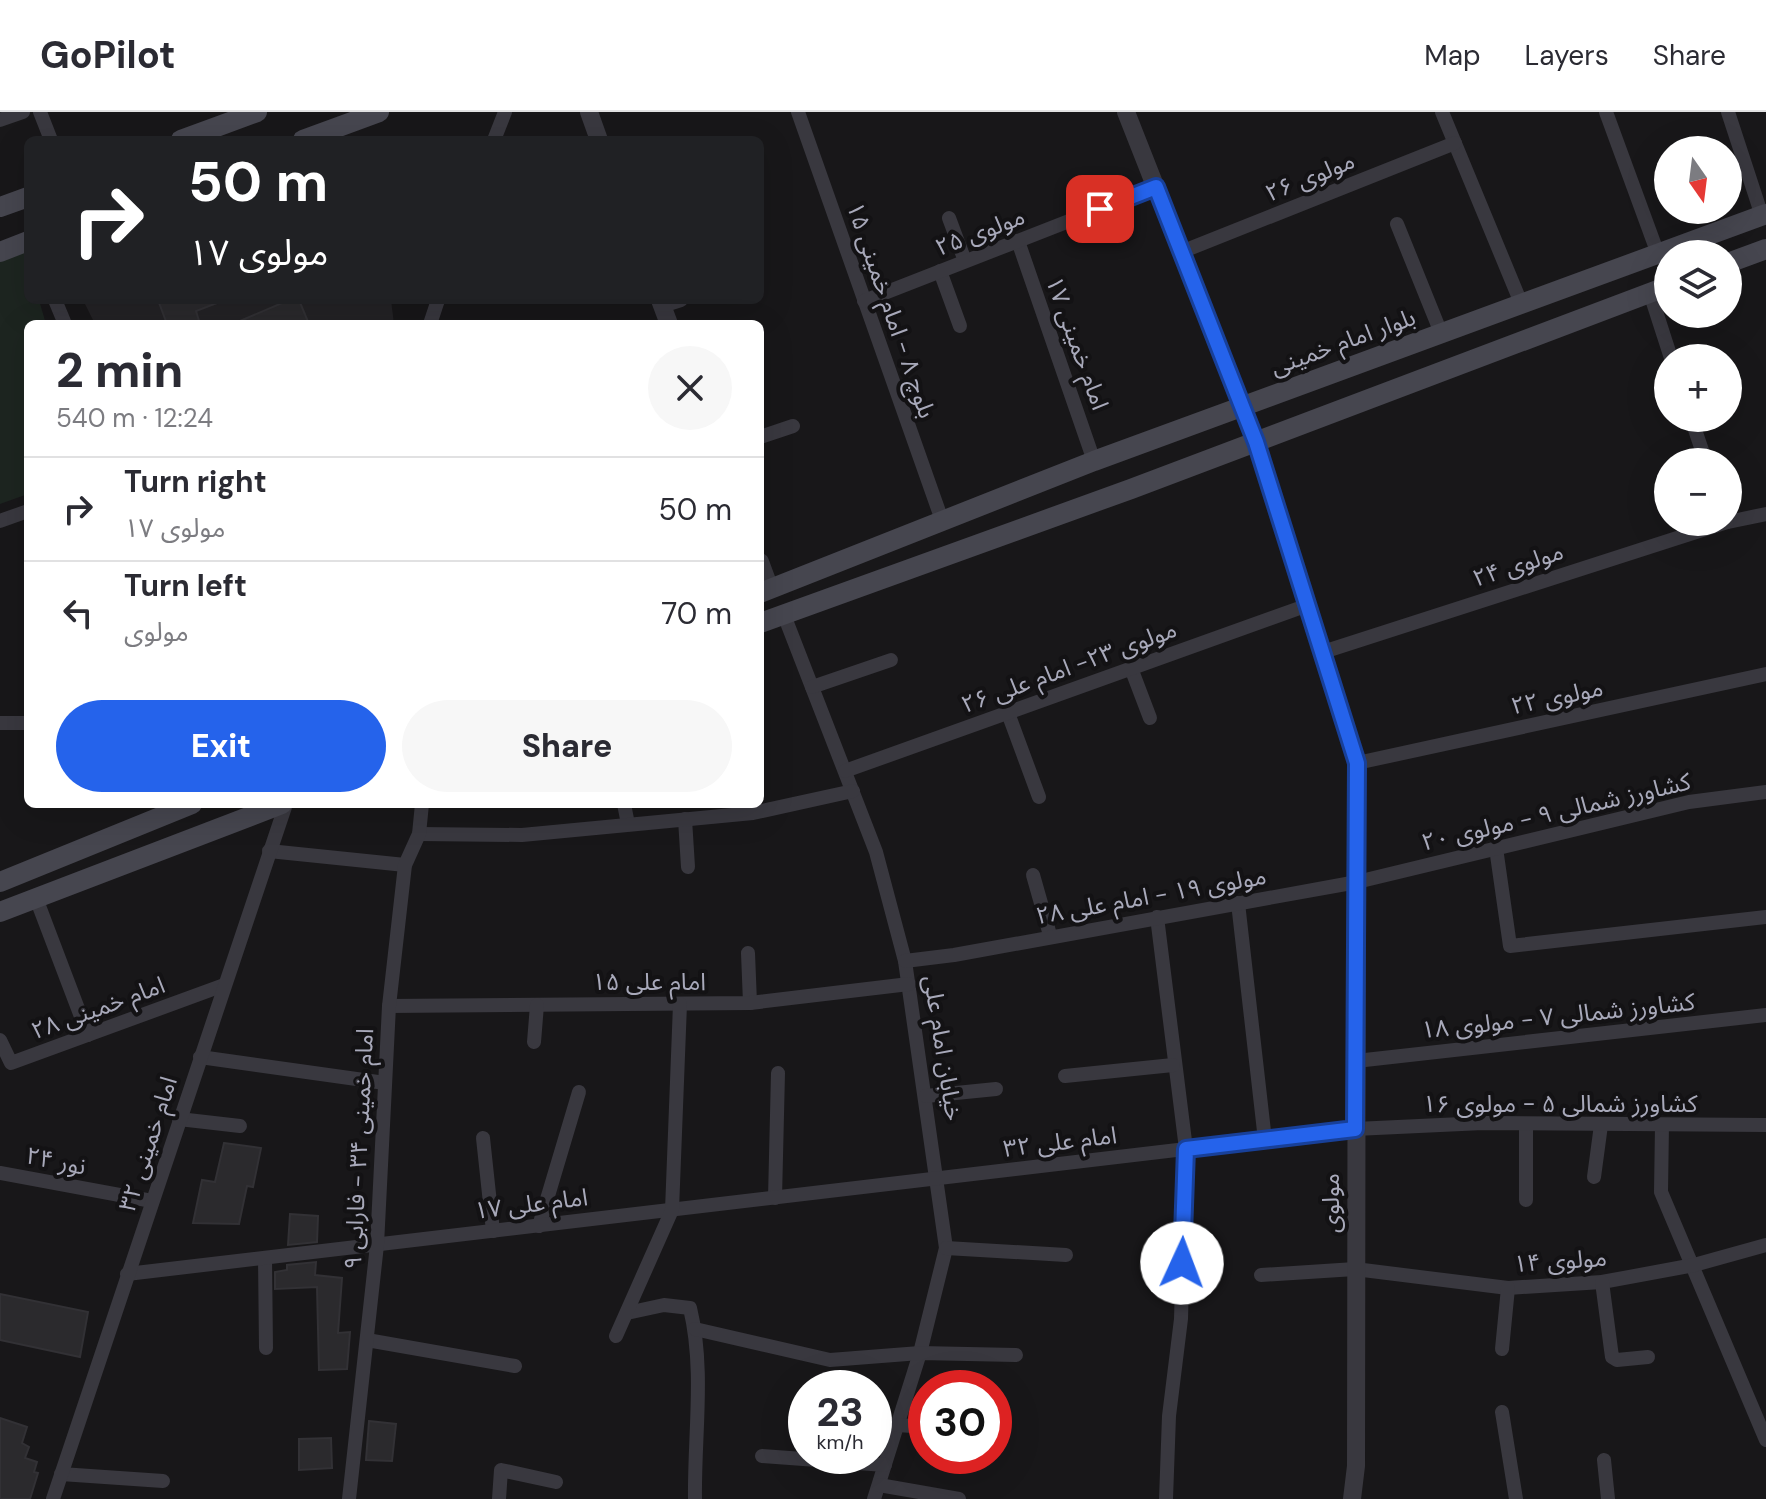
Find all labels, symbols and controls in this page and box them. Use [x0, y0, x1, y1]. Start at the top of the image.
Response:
text: GoPilot [40, 30, 176, 80]
text: Map [1424, 37, 1481, 74]
text: Layers [1525, 37, 1609, 74]
text: Share [1653, 37, 1726, 74]
north arrow [1654, 136, 1742, 224]
map controls [1654, 136, 1742, 536]
text: 50 m [188, 145, 328, 218]
street label: مولوی ۲۶ [1261, 145, 1359, 208]
icon: right [56, 168, 160, 272]
pin [1066, 175, 1134, 243]
icon: arrive [1078, 187, 1122, 231]
street label: بلوچ ۸ - امام خمینی ۱۵ [837, 198, 943, 423]
street label: مولوی ۲۵ [931, 200, 1029, 263]
text: مولوی ۱۷ [188, 229, 328, 276]
button: layers [1654, 240, 1742, 328]
street label: امام خمینی ۱۷ [1036, 272, 1116, 415]
street label: بلوار امام خمینی [1266, 301, 1421, 385]
text: 2 min [56, 339, 183, 402]
button: + [1654, 344, 1742, 432]
button: close [648, 346, 732, 430]
text: 540 m · 12:24 [56, 401, 213, 435]
button: − [1654, 448, 1742, 536]
text: Turn right [124, 462, 267, 501]
icon: right [56, 487, 100, 531]
text: 50 m [658, 490, 732, 529]
text: مولوی ۱۷ [124, 511, 225, 545]
street label: مولوی ۲۴ [1469, 535, 1567, 594]
text: Turn left [124, 566, 247, 605]
icon: left [56, 591, 100, 635]
text: 70 m [661, 594, 732, 633]
street label: مولوی ۲۳- امام علی ۲۶ [957, 613, 1182, 723]
text: مولوی [124, 615, 189, 649]
street label: مولوی ۲۲ [1508, 672, 1606, 721]
button: Exit [56, 700, 386, 792]
button: Share [402, 700, 732, 792]
street label: کشاورز شمالی ۹ - مولوی ۲۰ [1418, 765, 1694, 858]
street label: مولوی ۱۹ - امام علی ۲۸ [1033, 860, 1269, 934]
street label: امام علی ۱۵ [592, 966, 706, 1000]
street label: امام خمینی ۲۸ [27, 969, 170, 1049]
street label: خیابان امام علی [914, 973, 970, 1123]
street label: کشاورز شمالی ۷ - مولوی ۱۸ [1420, 986, 1697, 1045]
street label: امام خمینی ۳۴ - فارابی ۹ [337, 1028, 383, 1271]
street label: امام خمینی ۳۲ [111, 1072, 187, 1216]
street label: کشاورز شمالی ۵ - مولوی ۱۶ [1422, 1088, 1699, 1119]
street label: امام علی ۳۲ [1001, 1119, 1119, 1167]
street label: نور ۲۴ [23, 1140, 89, 1181]
street label: مولوی [1315, 1173, 1346, 1233]
street label: امام علی ۱۷ [472, 1181, 590, 1229]
position arrow [1140, 1221, 1224, 1305]
street label: مولوی ۱۴ [1512, 1242, 1608, 1279]
speed limit sign: 30 [908, 1370, 1012, 1474]
text: 23 [816, 1386, 864, 1438]
text: km/h [816, 1429, 864, 1455]

